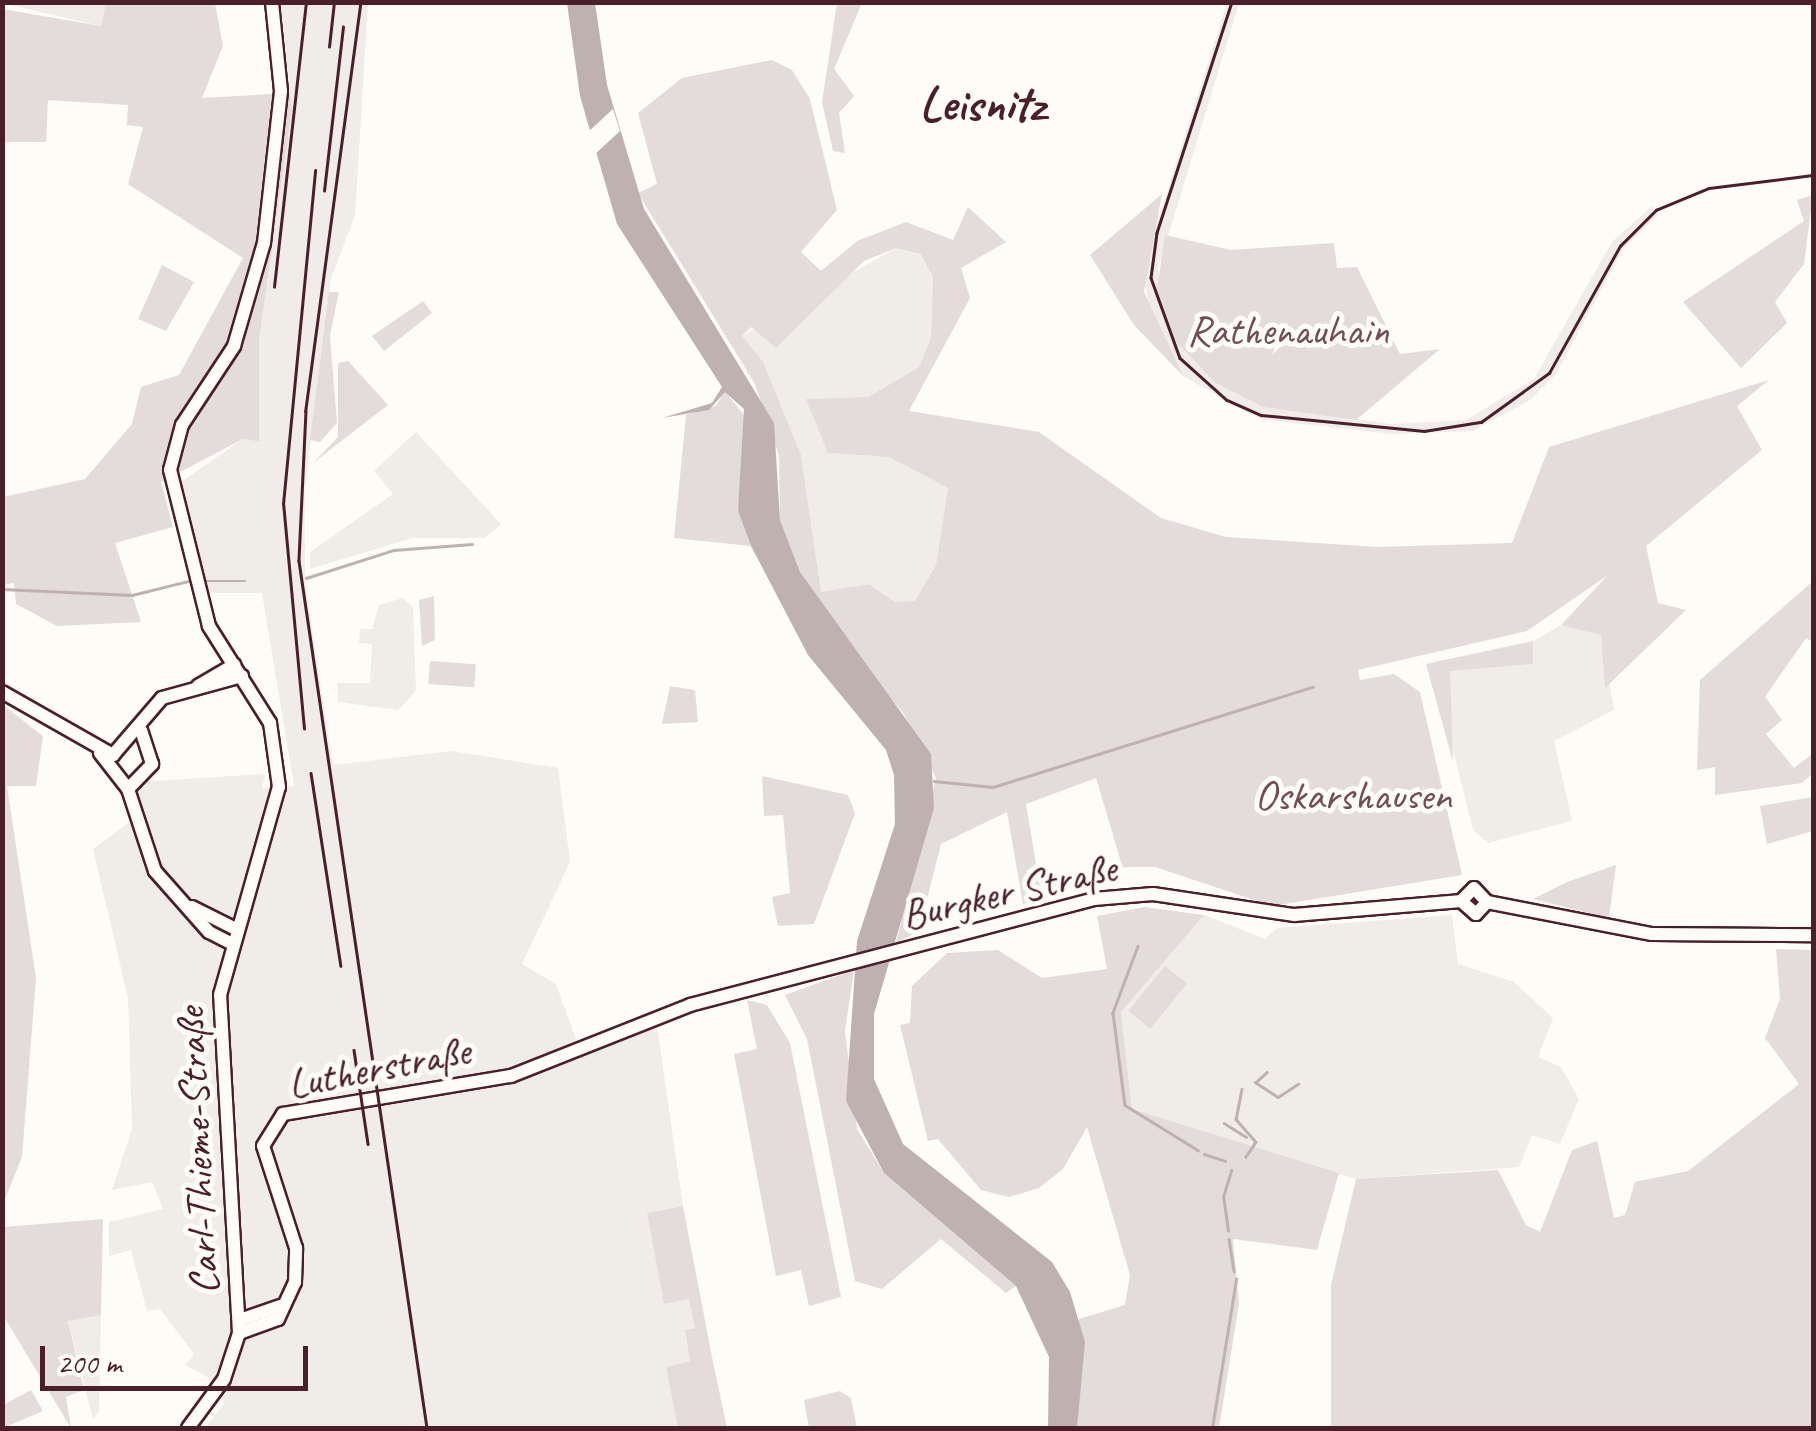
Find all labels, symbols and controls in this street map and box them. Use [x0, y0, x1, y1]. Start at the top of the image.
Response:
district label: Leisnitz [919, 76, 1045, 134]
park label: Rathenauhain [1187, 306, 1389, 356]
park label: Oskarshausen [1254, 771, 1452, 821]
street label: Burgker Straße [896, 843, 1122, 941]
street label: Carl-Thieme-Straße [165, 1006, 231, 1296]
street label: Lutherstraße [284, 1026, 474, 1110]
scale bar [45, 1326, 312, 1388]
text: 200 m [57, 1344, 122, 1382]

